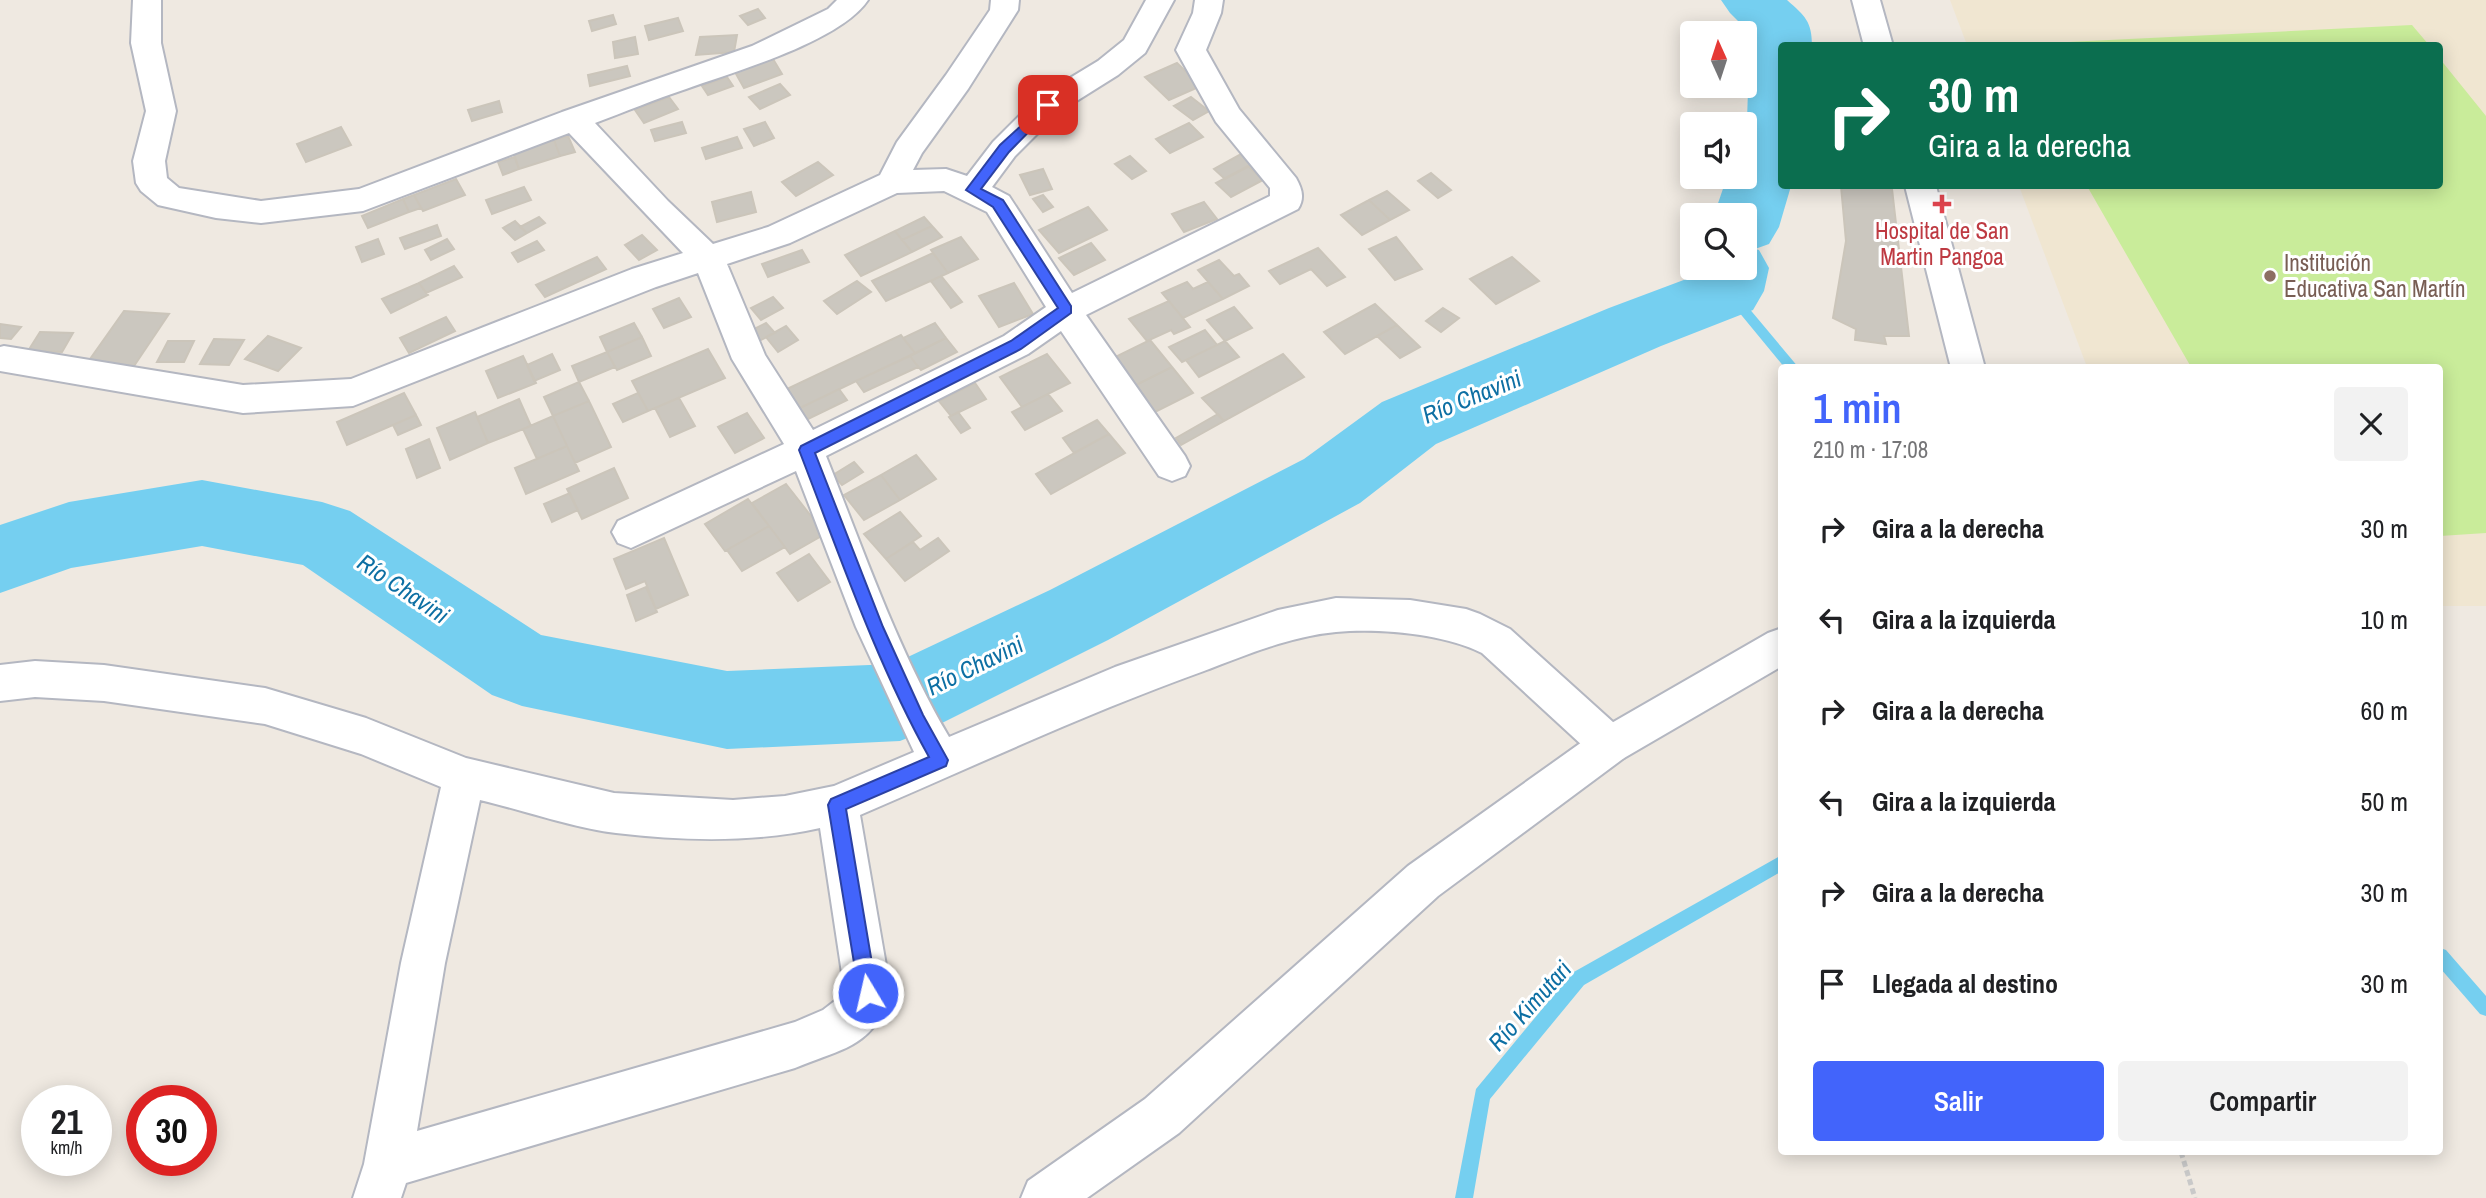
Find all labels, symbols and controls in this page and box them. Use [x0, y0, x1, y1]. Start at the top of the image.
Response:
north arrow [1680, 21, 1757, 98]
map controls [1680, 21, 1757, 280]
text: 30 m [1928, 61, 2020, 127]
icon: right [1813, 70, 1904, 161]
pin [1018, 75, 1078, 135]
icon: arrive [1029, 86, 1067, 124]
button: sound [1680, 112, 1757, 189]
text: Gira a la derecha [1928, 124, 2131, 167]
marker: Hospital de San Martin Pangoa [1932, 194, 1952, 214]
button: search [1680, 203, 1757, 280]
place label: Hospital de San Martin Pangoa [1875, 215, 2009, 272]
place label: Institución Educativa San Martín [2284, 247, 2465, 304]
marker: Institución Educativa San Martín [2262, 268, 2278, 284]
water label: Río Chavini [1417, 362, 1526, 430]
text: 1 min [1813, 380, 1902, 436]
button: close [2334, 387, 2408, 461]
text: 210 m · 17:08 [1813, 434, 1928, 465]
icon: right [1813, 510, 1851, 548]
text: Gira a la derecha [1872, 511, 2044, 546]
text: 30 m [2361, 511, 2408, 546]
water label: Río Chavini [352, 546, 456, 631]
icon: left [1813, 601, 1851, 639]
text: Gira a la izquierda [1872, 602, 2056, 637]
text: 10 m [2361, 602, 2408, 637]
water label: Río Chavini [921, 628, 1029, 702]
icon: right [1813, 692, 1851, 730]
text: Gira a la derecha [1872, 693, 2044, 728]
text: 60 m [2361, 693, 2408, 728]
icon: left [1813, 783, 1851, 821]
text: Gira a la izquierda [1872, 784, 2056, 819]
text: 50 m [2361, 784, 2408, 819]
icon: right [1813, 874, 1851, 912]
text: Gira a la derecha [1872, 875, 2044, 910]
text: 30 m [2361, 875, 2408, 910]
water label: Río Kimutari [1480, 953, 1578, 1057]
position arrow [831, 956, 905, 1030]
icon: arrive [1813, 965, 1851, 1003]
text: Llegada al destino [1872, 966, 2058, 1001]
text: 30 m [2361, 966, 2408, 1001]
button: Salir [1813, 1061, 2104, 1141]
button: Compartir [2118, 1061, 2408, 1141]
speed limit sign: 30 [126, 1085, 217, 1176]
text: 21 [51, 1098, 82, 1145]
text: km/h [51, 1135, 83, 1160]

